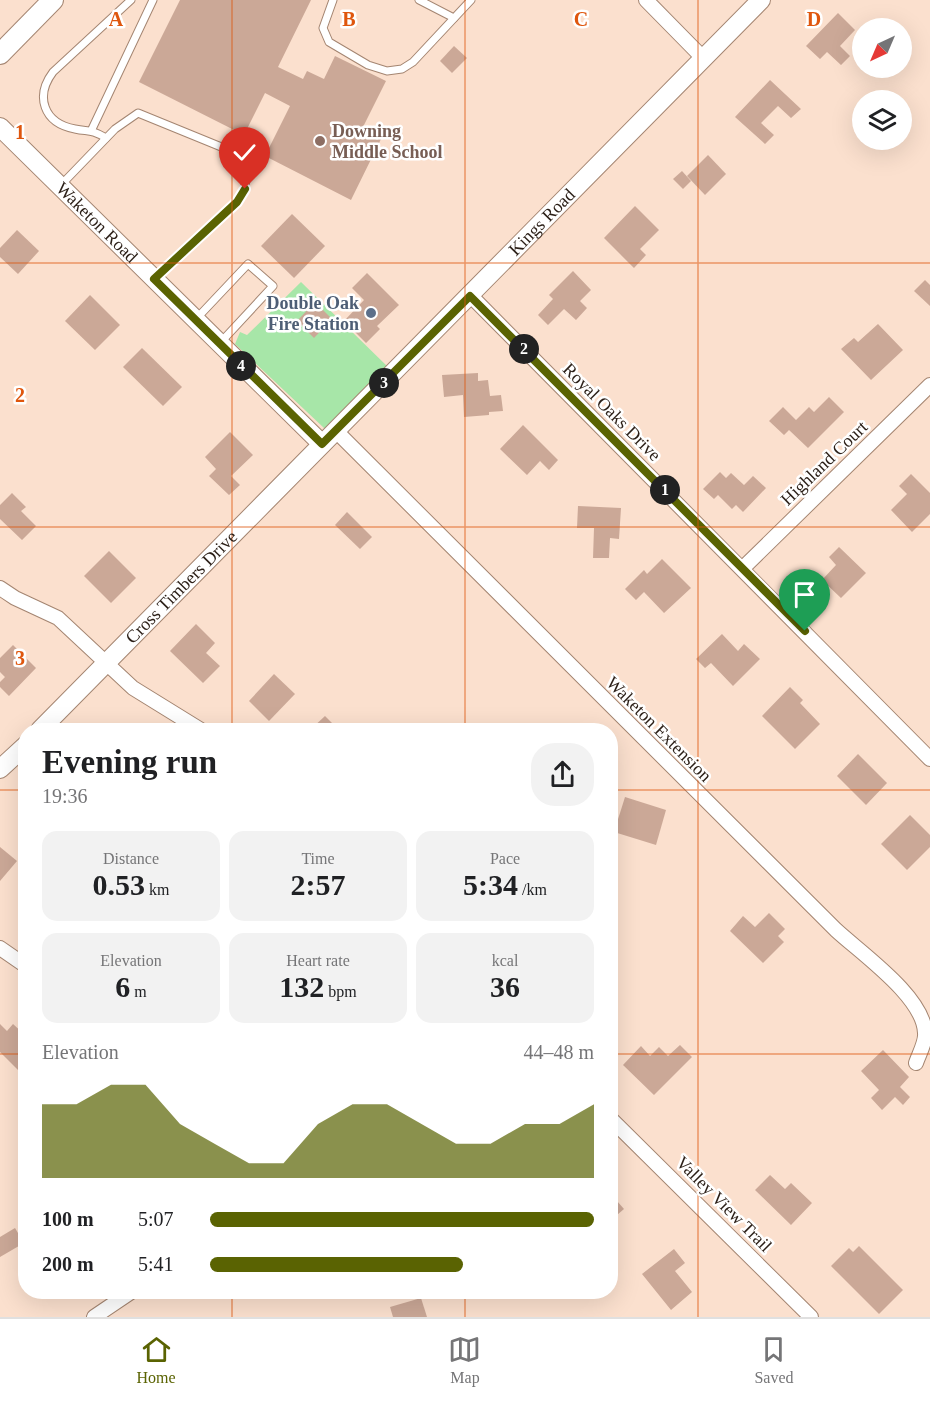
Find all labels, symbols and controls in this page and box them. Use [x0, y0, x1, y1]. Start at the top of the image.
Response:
text: A [109, 8, 124, 30]
text: B [342, 8, 356, 30]
text: C [574, 8, 588, 30]
text: D [807, 8, 821, 30]
north arrow [852, 18, 912, 78]
map controls [852, 18, 912, 150]
button: layers [852, 90, 912, 150]
text: 1 [15, 121, 25, 143]
place label: Downing Middle School [332, 121, 443, 162]
pin [219, 127, 270, 189]
marker: Downing Middle School [313, 134, 327, 148]
icon: check [228, 136, 261, 169]
street label: Waketon Road [52, 178, 142, 267]
street label: Kings Road [505, 185, 579, 259]
place label: Double Oak Fire Station [266, 293, 359, 334]
marker: Double Oak Fire Station [364, 306, 378, 320]
pin: 2 [509, 334, 539, 364]
text: 2 [520, 340, 528, 357]
pin: 4 [226, 351, 256, 381]
text: 4 [237, 357, 245, 374]
street label: Royal Oaks Drive [559, 359, 665, 465]
pin: 3 [369, 368, 399, 398]
text: 3 [380, 374, 388, 391]
text: 2 [15, 384, 25, 406]
street label: Highland Court [777, 417, 871, 509]
pin: 1 [650, 475, 680, 505]
text: 1 [661, 481, 669, 498]
street label: Cross Timbers Drive [121, 527, 241, 647]
pin [779, 569, 830, 631]
icon: arrive [788, 578, 821, 611]
text: 3 [15, 647, 25, 669]
street label: Waketon Extension [602, 672, 716, 786]
button: share [531, 743, 594, 806]
text: Evening run [42, 744, 217, 780]
text: 19:36 [42, 785, 88, 807]
text: Distance [103, 850, 159, 867]
text: Time [301, 850, 335, 867]
text: Pace [490, 850, 520, 867]
text: 0.53 [93, 868, 145, 901]
text: 2:57 [291, 868, 346, 901]
text: 5:34 [463, 868, 518, 901]
text: km [145, 881, 169, 898]
text: /km [518, 881, 547, 898]
text: Elevation [100, 952, 162, 969]
text: Heart rate [286, 952, 350, 969]
text: kcal [492, 952, 518, 969]
text: 6 [115, 970, 130, 1003]
text: 132 [279, 970, 324, 1003]
text: 36 [490, 970, 520, 1003]
text: m [130, 983, 147, 1000]
text: bpm [324, 983, 357, 1000]
text: Elevation [42, 1041, 119, 1063]
text: 44–48 m [523, 1041, 594, 1063]
street label: Valley View Trail [672, 1152, 776, 1256]
text: 100 m [42, 1208, 94, 1230]
text: 5:07 [138, 1208, 174, 1230]
text: 200 m [42, 1253, 94, 1275]
text: 5:41 [138, 1253, 174, 1275]
tab: Home [136, 1333, 176, 1387]
tab: Map [448, 1333, 481, 1387]
tab: Saved [754, 1333, 794, 1387]

